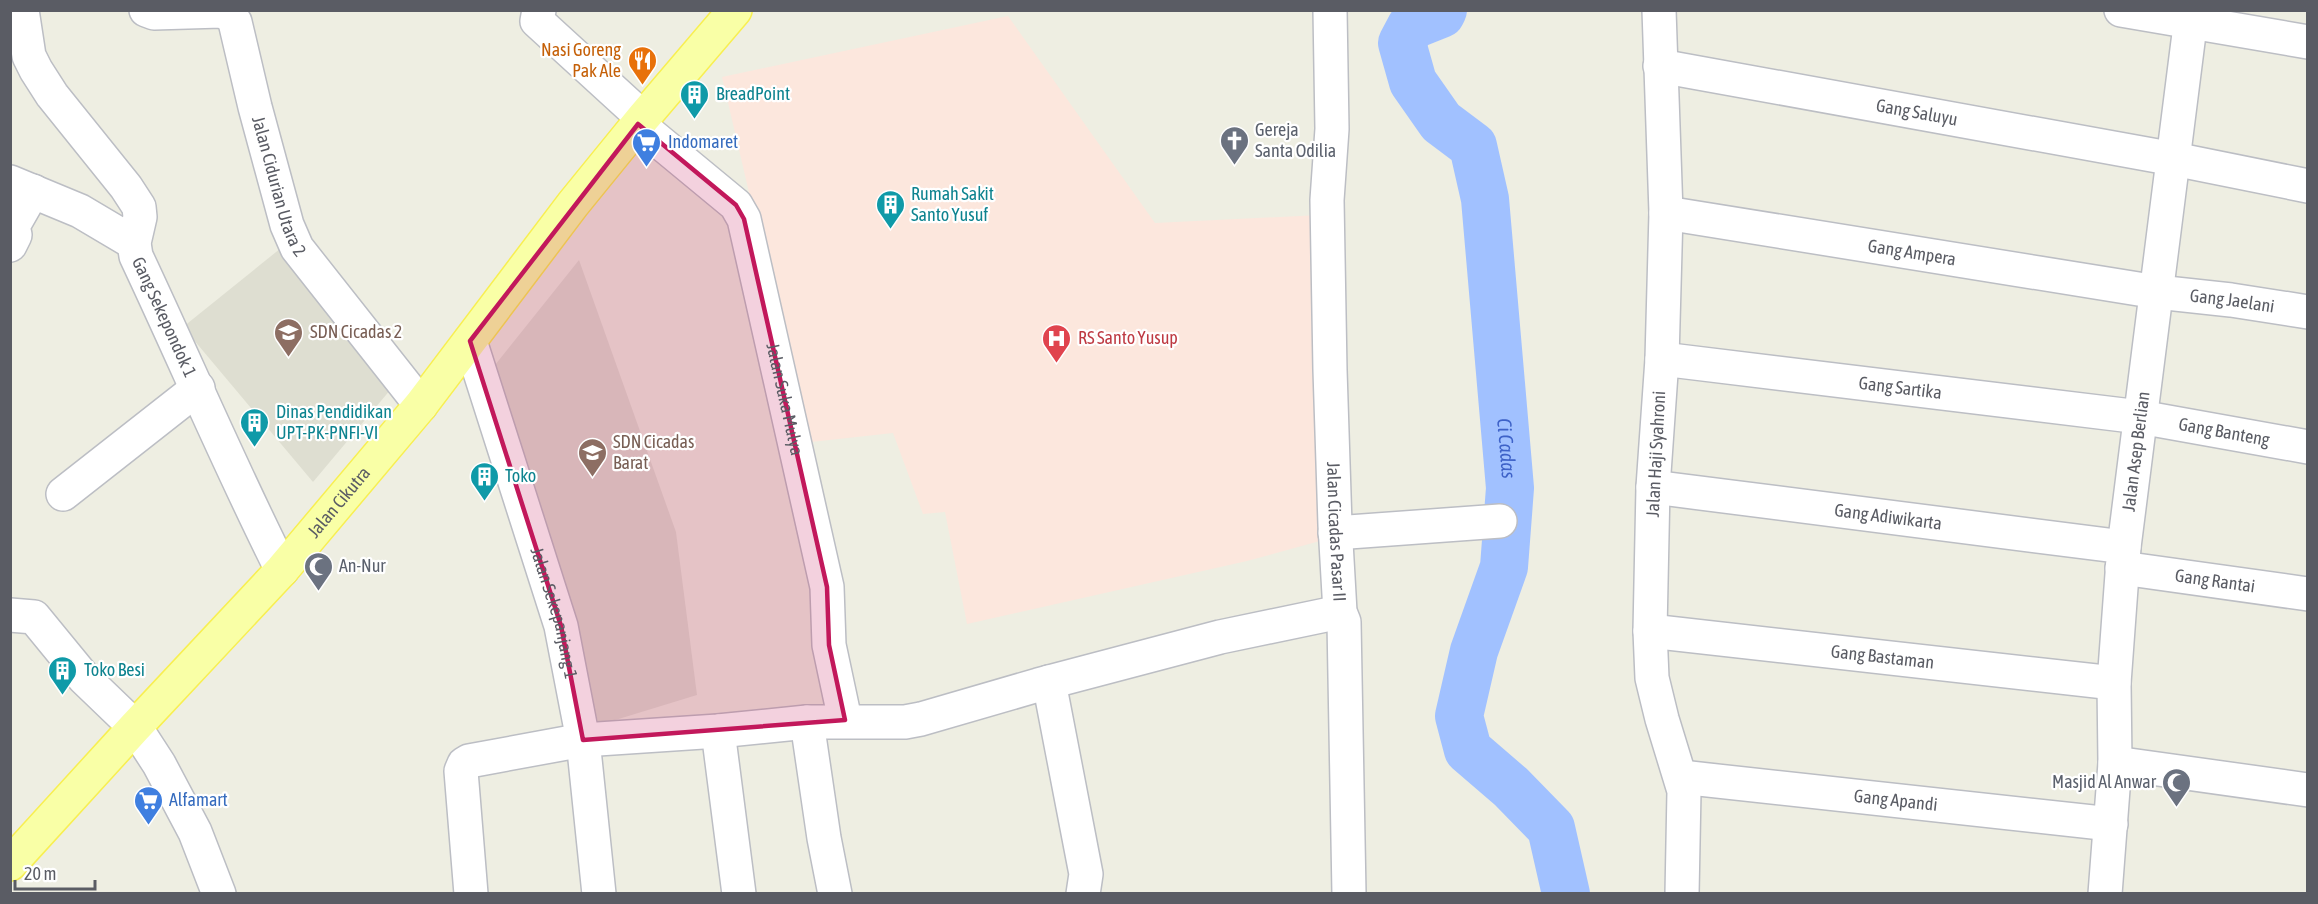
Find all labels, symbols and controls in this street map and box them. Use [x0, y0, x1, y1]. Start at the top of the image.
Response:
place label: Nasi Goreng Pak Ale [541, 39, 621, 81]
restaurant icon: Nasi Goreng Pak Ale [626, 44, 658, 86]
building icon: BreadPoint [679, 78, 711, 120]
place label: BreadPoint [716, 83, 790, 104]
street label: Gang Saluyu [1874, 94, 1959, 130]
street label: Jalan Cidurian Utara 2 [248, 114, 311, 261]
place label: Gereja Santa Odilia [1255, 119, 1336, 161]
church icon: Gereja Santa Odilia [1218, 124, 1250, 166]
supermarket icon: Indomaret [631, 126, 663, 168]
place label: Indomaret [668, 131, 738, 152]
place label: Rumah Sakit Santo Yusuf [911, 183, 994, 225]
building icon: Rumah Sakit Santo Yusuf [874, 188, 906, 230]
street label: Gang Ampera [1866, 235, 1957, 269]
street label: Gang Sekepondok 1 [128, 253, 201, 380]
street label: Gang Jaelani [2189, 285, 2276, 317]
school or university icon: SDN Cicadas 2 [273, 316, 305, 358]
place label: SDN Cicadas 2 [310, 321, 402, 342]
hospital icon: RS Santo Yusup [1041, 322, 1073, 364]
place label: RS Santo Yusup [1078, 327, 1178, 348]
street label: Jalan Suka Mulya [762, 341, 808, 457]
street label: Gang Sartika [1858, 372, 1943, 403]
street label: Jalan Haji Syahroni [1642, 390, 1669, 518]
street label: Jalan Asep Berlian [2118, 390, 2154, 513]
place label: Dinas Pendidikan UPT-PK-PNFI-VI [276, 401, 392, 443]
building icon: Dinas Pendidikan UPT-PK-PNFI-VI [239, 406, 271, 448]
street label: Gang Banteng [2177, 413, 2272, 450]
water label: Ci Cadas [1493, 417, 1521, 479]
place label: SDN Cicadas Barat [613, 431, 694, 473]
school or university icon: SDN Cicadas Barat [576, 436, 608, 478]
building icon: Toko [468, 460, 500, 502]
street label: Jalan Cicadas Pasar II [1323, 461, 1350, 602]
street label: Jalan Cikutra [303, 462, 374, 542]
place label: Toko [505, 465, 536, 486]
street label: Gang Adiwikarta [1833, 499, 1943, 534]
street label: Jalan Sekepanjang 1 [527, 545, 582, 681]
mosque icon: An-Nur [302, 550, 334, 592]
place label: An-Nur [339, 555, 386, 576]
street label: Gang Rantai [2174, 565, 2257, 597]
street label: Gang Bastaman [1830, 640, 1935, 673]
building icon: Toko Besi [47, 654, 79, 696]
place label: Toko Besi [84, 659, 145, 680]
mosque icon: Masjid Al Anwar [2161, 766, 2193, 808]
place label: Masjid Al Anwar [2052, 771, 2157, 792]
supermarket icon: Alfamart [132, 784, 164, 826]
street label: Gang Apandi [1853, 785, 1939, 815]
place label: Alfamart [169, 789, 228, 810]
scale bar [15, 853, 94, 891]
text: 20 m [24, 863, 56, 884]

